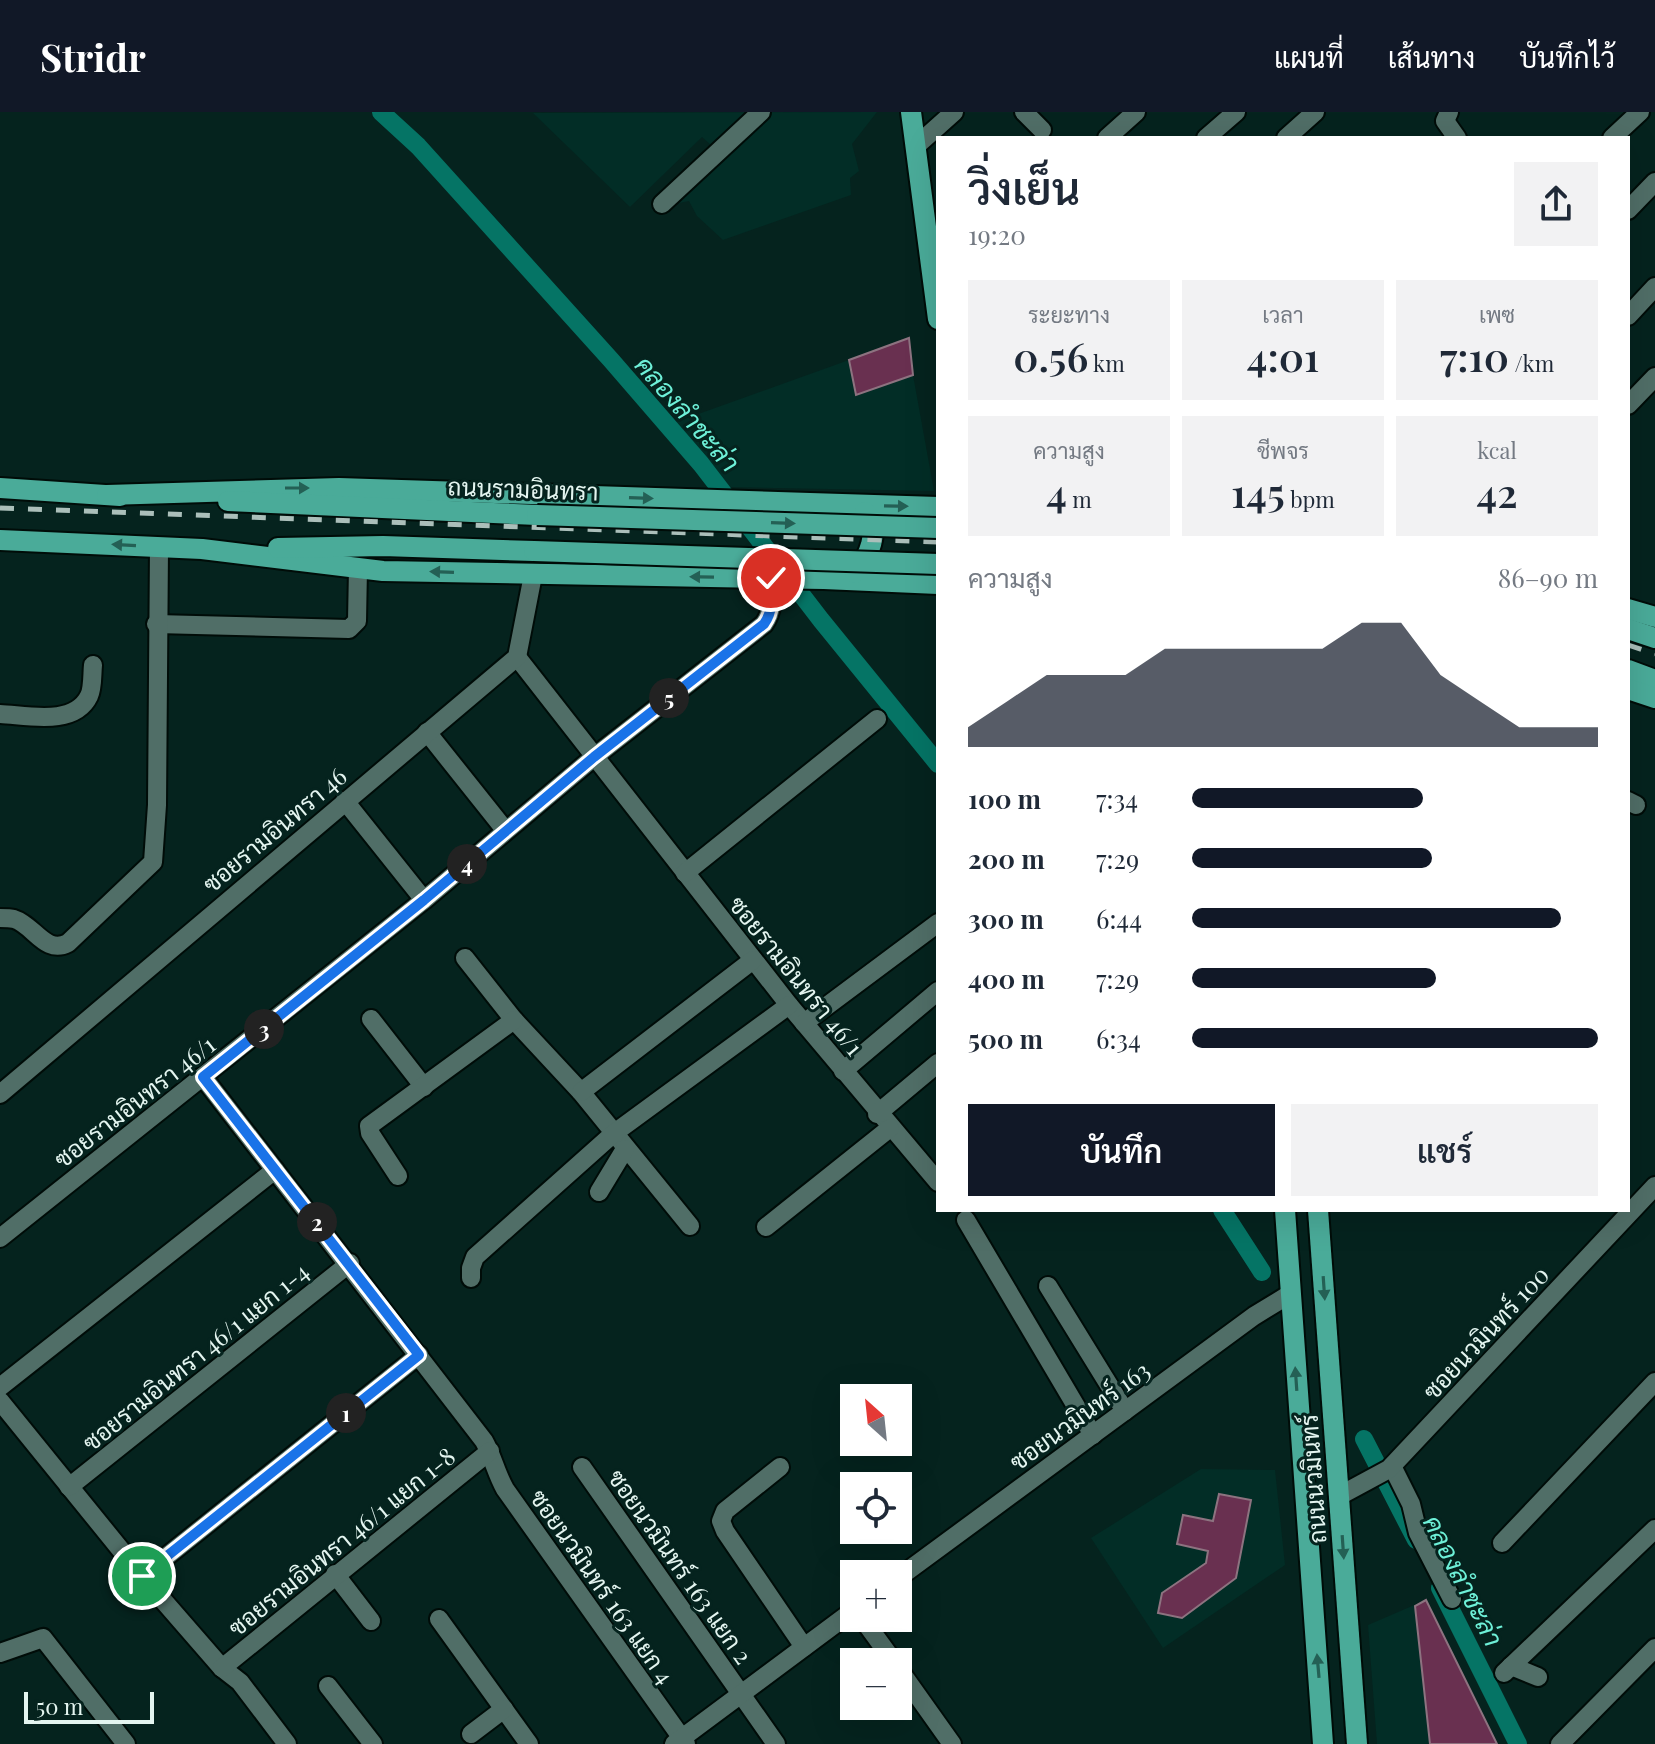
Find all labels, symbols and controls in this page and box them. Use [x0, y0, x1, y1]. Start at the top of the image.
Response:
text: Stridr [40, 31, 146, 82]
text: แผนที่ [1274, 38, 1344, 75]
text: เส้นทาง [1388, 38, 1475, 75]
text: บันทึกไว้ [1519, 38, 1615, 75]
text: วิ่งเย็น [968, 157, 1080, 216]
button: share [1514, 162, 1598, 246]
text: 19:20 [968, 217, 1026, 252]
text: ระยะทาง [1028, 299, 1110, 329]
text: เวลา [1262, 299, 1304, 329]
text: เพซ [1479, 299, 1515, 329]
text: 0.56 [1013, 329, 1088, 382]
text: 4:01 [1247, 329, 1319, 382]
text: 7:10 [1440, 329, 1509, 382]
water label: คลองลำชะล่า [628, 348, 748, 478]
text: km [1088, 348, 1125, 378]
text: /km [1509, 348, 1554, 378]
text: ความสูง [1033, 435, 1105, 465]
text: ชีพจร [1257, 435, 1309, 465]
text: kcal [1477, 435, 1517, 465]
text: 4 [1046, 465, 1067, 518]
text: 145 [1231, 465, 1285, 518]
text: 42 [1477, 465, 1518, 518]
street label: ถนนรามอินทรา [447, 469, 599, 507]
one-way arrow [285, 482, 310, 494]
text: m [1067, 484, 1092, 514]
text: bpm [1285, 484, 1335, 514]
one-way arrow [629, 491, 654, 504]
one-way arrow [884, 500, 909, 512]
one-way arrow [771, 517, 796, 530]
one-way arrow [111, 539, 136, 552]
pin [737, 544, 805, 612]
icon: check [749, 556, 793, 600]
text: ความสูง [968, 560, 1052, 595]
text: 86–90 m [1498, 560, 1598, 595]
one-way arrow [429, 566, 454, 579]
one-way arrow [689, 571, 714, 583]
pin: 5 [649, 678, 689, 718]
text: 5 [664, 683, 674, 713]
street label: ซอยรามอินทรา 46 [195, 759, 353, 899]
text: 100 m [968, 781, 1041, 816]
text: 7:34 [1096, 781, 1138, 816]
text: 200 m [968, 841, 1045, 876]
text: 7:29 [1096, 841, 1139, 876]
pin: 4 [447, 844, 487, 884]
text: 4 [461, 849, 473, 879]
street label: ซอยรามอินทรา 46/1 [723, 889, 871, 1062]
text: 300 m [968, 901, 1044, 936]
text: 6:44 [1096, 901, 1142, 936]
text: 400 m [968, 961, 1045, 996]
text: 7:29 [1096, 961, 1139, 996]
pin: 3 [244, 1009, 284, 1049]
text: 3 [259, 1014, 269, 1044]
text: 500 m [968, 1021, 1043, 1056]
text: 6:34 [1096, 1021, 1141, 1056]
street label: ซอยรามอินทรา 46/1 [47, 1028, 221, 1174]
button: บันทึก [968, 1104, 1275, 1196]
button: แชร์ [1291, 1104, 1598, 1196]
pin: 2 [297, 1202, 337, 1242]
text: 2 [311, 1207, 323, 1237]
street label: ซอยรามอินทรา 46/1 แยก 1-4 [75, 1255, 315, 1457]
street label: ซอยนวมินทร์ 100 [1415, 1258, 1555, 1406]
one-way arrow [1318, 1276, 1331, 1301]
street label: ซอยนวมินทร์ 163 [1003, 1353, 1155, 1477]
one-way arrow [1290, 1366, 1303, 1391]
north arrow [840, 1384, 912, 1456]
map controls [840, 1384, 912, 1720]
pin: 1 [326, 1393, 366, 1433]
text: 1 [342, 1398, 350, 1428]
street label: ถนนนวมินทร์ [1292, 1413, 1332, 1545]
street label: ซอยรามอินทรา 46/1 แยก 1-8 [221, 1440, 461, 1642]
street label: ซอยนวมินทร์ 163 แยก 2 [602, 1462, 760, 1670]
button: locate [840, 1472, 912, 1544]
street label: ซอยนวมินทร์ 163 แยก 4 [524, 1482, 682, 1690]
water label: คลองลำชะล่า [1416, 1508, 1512, 1652]
one-way arrow [1337, 1535, 1350, 1560]
pin [108, 1542, 176, 1610]
icon: arrive [120, 1554, 164, 1598]
button: + [840, 1560, 912, 1632]
button: − [840, 1648, 912, 1720]
one-way arrow [1311, 1653, 1324, 1678]
scale bar [24, 1688, 154, 1724]
text: 50 m [36, 1691, 83, 1721]

